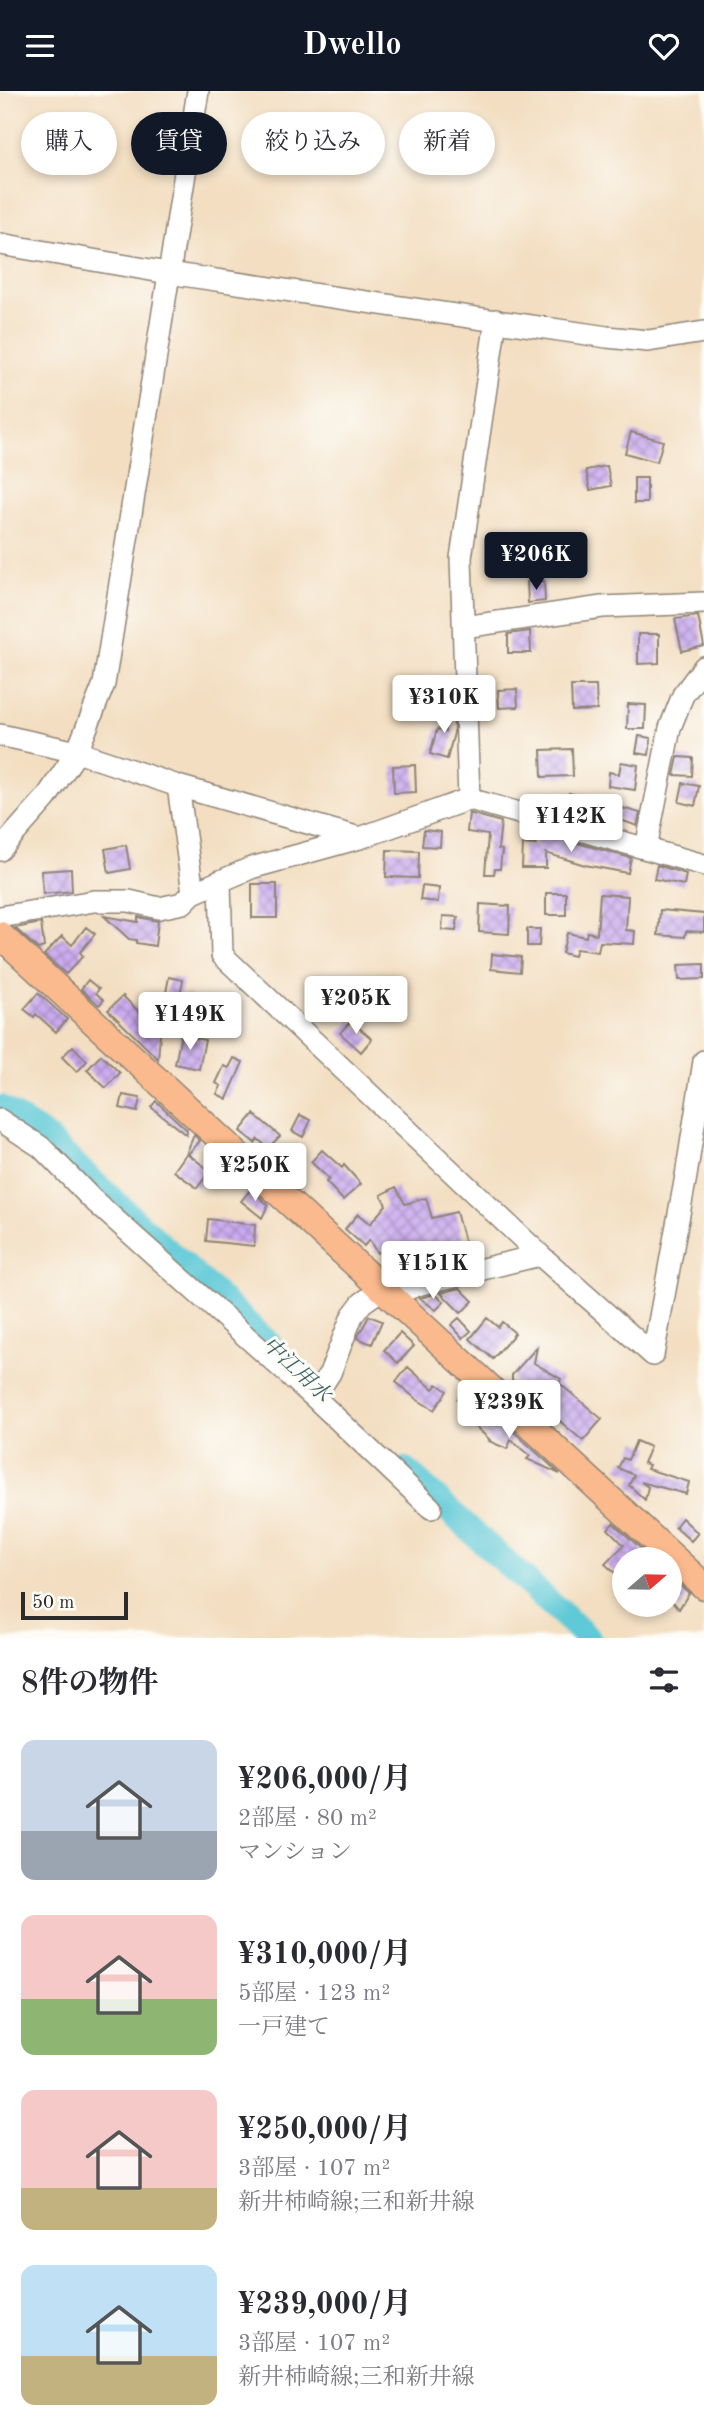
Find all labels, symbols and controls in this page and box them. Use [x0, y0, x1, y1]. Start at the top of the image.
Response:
icon: menu [21, 27, 59, 65]
icon: heart [645, 27, 683, 65]
text: Dwello [302, 30, 402, 62]
chip: 購入 [21, 112, 117, 175]
chip: 賃貸 [131, 112, 227, 175]
chip: 絞り込み [241, 112, 385, 175]
chip: 新着 [399, 112, 495, 175]
pin: ¥206K [487, 533, 585, 592]
text: ¥206K [500, 543, 572, 566]
pin: ¥310K [395, 675, 493, 735]
text: ¥310K [408, 686, 480, 709]
pin: ¥142K [522, 795, 620, 854]
text: ¥142K [535, 805, 607, 828]
pin: ¥205K [307, 977, 405, 1036]
text: ¥205K [320, 987, 392, 1010]
pin: ¥149K [141, 993, 239, 1052]
text: ¥149K [154, 1003, 226, 1026]
pin: ¥250K [206, 1143, 304, 1203]
text: ¥250K [219, 1154, 291, 1177]
pin: ¥151K [384, 1241, 482, 1301]
text: ¥151K [397, 1252, 469, 1275]
water label: 中江用水 [258, 1332, 337, 1408]
pin: ¥239K [460, 1381, 558, 1440]
text: ¥239K [473, 1391, 545, 1414]
north arrow [612, 1547, 682, 1617]
map controls [612, 1547, 682, 1617]
scale bar [21, 1589, 128, 1621]
text: 50 m [32, 1594, 74, 1613]
icon: filters [645, 1661, 683, 1699]
text: 8件の物件 [21, 1669, 158, 1699]
text: ¥206,000/月 [238, 1765, 412, 1795]
icon: home [77, 1768, 161, 1852]
text: 2部屋 · 80 m² [238, 1807, 377, 1830]
text: マンション [238, 1841, 352, 1864]
text: ¥310,000/月 [238, 1940, 412, 1970]
icon: home [77, 1943, 161, 2027]
text: 5部屋 · 123 m² [238, 1982, 390, 2005]
text: 一戸建て [238, 2016, 330, 2039]
text: ¥250,000/月 [238, 2115, 412, 2145]
icon: home [77, 2118, 161, 2202]
text: 3部屋 · 107 m² [238, 2157, 390, 2180]
text: 新井柿崎線;三和新井線 [238, 2191, 474, 2214]
text: ¥239,000/月 [238, 2290, 412, 2320]
icon: home [77, 2293, 161, 2377]
text: 3部屋 · 107 m² [238, 2332, 390, 2355]
text: 新井柿崎線;三和新井線 [238, 2366, 474, 2389]

